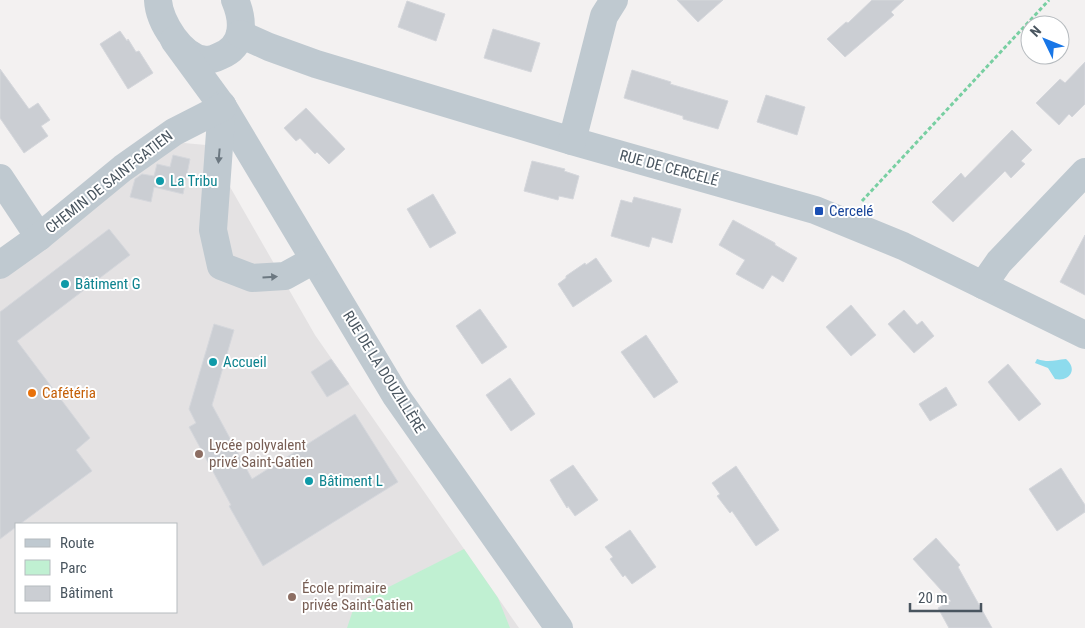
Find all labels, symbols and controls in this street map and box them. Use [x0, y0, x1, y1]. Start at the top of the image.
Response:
north arrow [1020, 15, 1070, 65]
text: N [1027, 23, 1044, 40]
street label: CHEMIN DE SAINT-GATIEN [42, 127, 176, 237]
street label: RUE DE CERCELÉ [618, 146, 720, 190]
one-way arrow [215, 148, 223, 164]
place label: La Tribu [170, 172, 217, 190]
marker: La Tribu [154, 175, 166, 187]
place label: Cercelé [829, 202, 873, 220]
marker: Cercelé [813, 205, 825, 217]
one-way arrow [262, 272, 278, 280]
place label: Bâtiment G [75, 275, 141, 293]
marker: Bâtiment G [59, 278, 71, 290]
street label: RUE DE LA DOUZILLÈRE [339, 308, 429, 436]
place label: Accueil [223, 353, 267, 371]
marker: Accueil [207, 356, 219, 368]
place label: Cafétéria [42, 384, 96, 402]
marker: Cafétéria [26, 387, 38, 399]
place label: Lycée polyvalent privé Saint-Gatien [209, 436, 313, 471]
marker: Lycée polyvalent privé Saint-Gatien [193, 448, 205, 460]
place label: Bâtiment L [319, 472, 383, 490]
marker: Bâtiment L [303, 475, 315, 487]
legend [15, 523, 178, 613]
text: Route [60, 534, 94, 552]
text: Parc [60, 559, 87, 577]
place label: École primaire privée Saint-Gatien [302, 579, 413, 614]
scale bar [910, 580, 981, 612]
text: Bâtiment [60, 584, 113, 602]
text: 20 m [918, 589, 948, 607]
marker: École primaire privée Saint-Gatien [286, 591, 298, 603]

